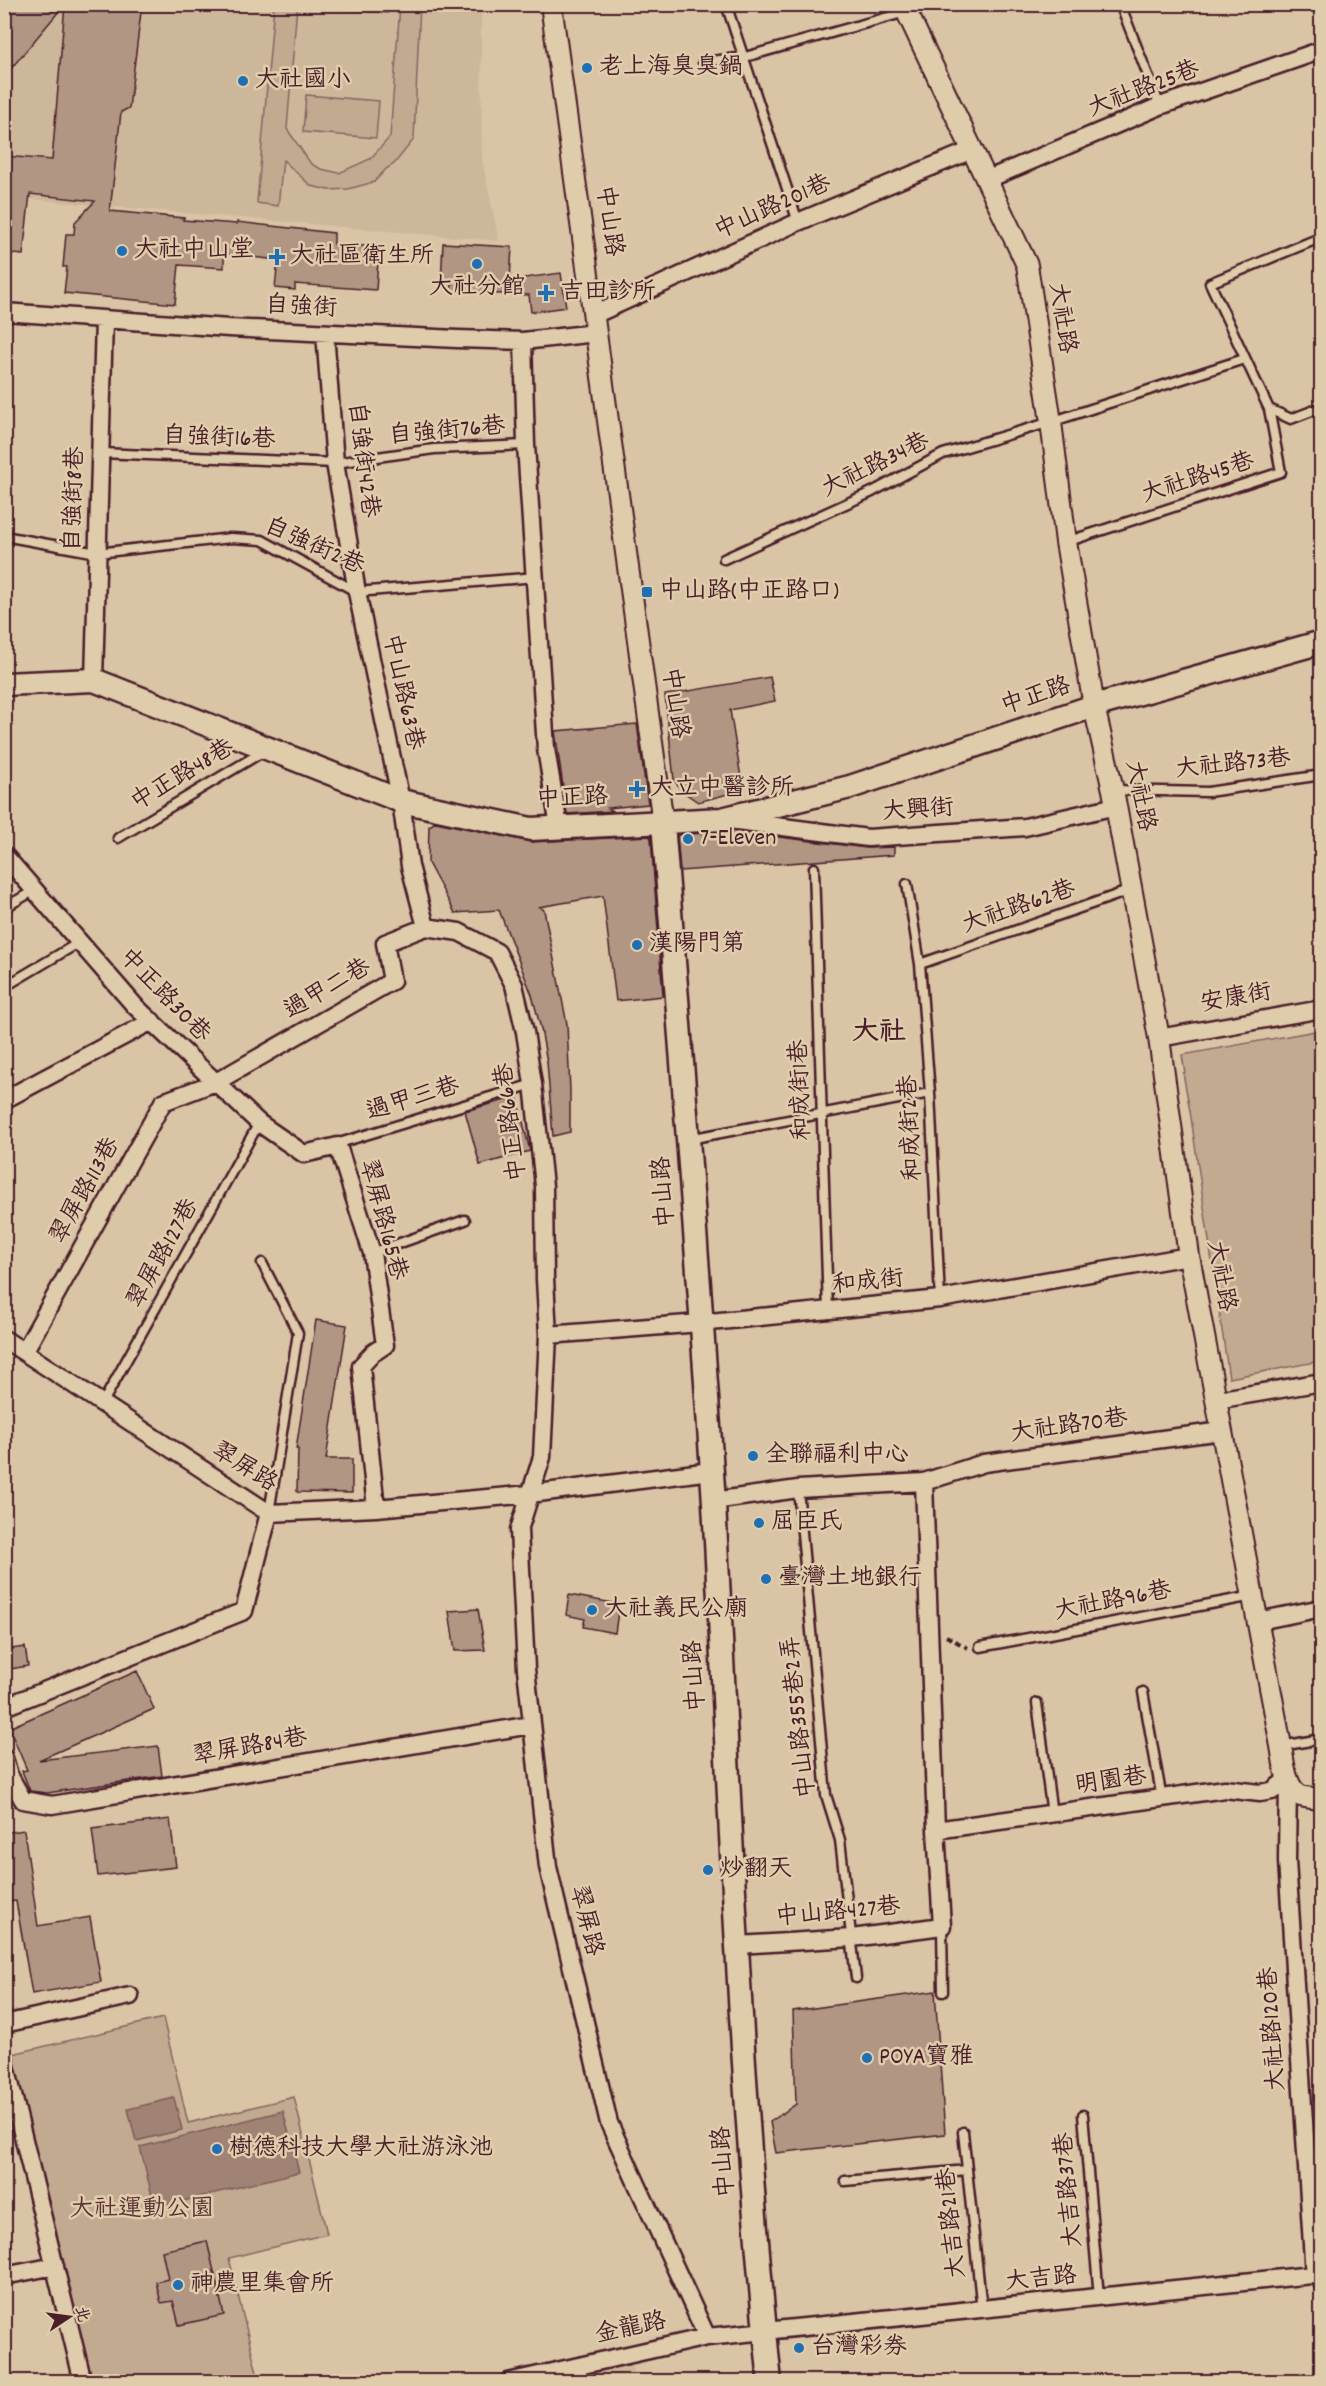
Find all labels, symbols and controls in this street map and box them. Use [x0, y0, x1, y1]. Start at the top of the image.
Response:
place label: 老上海臭臭鍋 [599, 51, 743, 85]
street label: 大社路25巷 [1083, 53, 1205, 127]
marker: 老上海臭臭鍋 [580, 61, 594, 75]
place label: 大社國小 [255, 64, 351, 98]
marker: 大社國小 [236, 74, 250, 88]
street label: 中山路201巷 [709, 167, 837, 249]
street label: 中山路 [586, 183, 630, 259]
place label: 大社中山堂 [134, 234, 254, 268]
place label: 大社區衛生所 [290, 240, 434, 274]
marker: 大社中山堂 [115, 244, 129, 258]
marker: 大社區衛生所 [268, 248, 286, 266]
marker: 大社分館 [470, 257, 484, 271]
place label: 大社分館 [429, 271, 525, 305]
place label: 吉田診所 [560, 276, 656, 310]
street label: 大社路 [1039, 280, 1083, 356]
marker: 吉田診所 [537, 284, 555, 302]
street label: 自強街 [264, 289, 338, 327]
street label: 自強街42巷 [338, 400, 386, 520]
street label: 自強街76巷 [387, 410, 507, 454]
street label: 自強街16巷 [162, 420, 276, 458]
street label: 大社路34巷 [816, 425, 936, 507]
street label: 大社路45巷 [1137, 445, 1259, 513]
street label: 自強街8巷 [56, 446, 94, 552]
street label: 自強街2巷 [258, 510, 370, 584]
place label: 中山路(中正路口) [659, 575, 839, 609]
marker: 中山路(中正路口) [640, 585, 654, 599]
street label: 中山路63巷 [373, 631, 431, 753]
street label: 中山路 [652, 665, 696, 741]
street label: 中正路 [997, 670, 1075, 724]
street label: 中正路48巷 [125, 732, 241, 820]
street label: 大社路73巷 [1174, 742, 1292, 788]
street label: 大社路 [1115, 757, 1163, 835]
place label: 大立中醫診所 [650, 772, 794, 806]
marker: 大立中醫診所 [628, 780, 646, 798]
street label: 中正路 [535, 781, 609, 817]
street label: 大興街 [881, 792, 955, 830]
place label: 7-Eleven [700, 822, 776, 856]
marker: 7-Eleven [681, 832, 695, 846]
street label: 大社路62巷 [958, 873, 1080, 943]
place label: 漢陽門第 [649, 928, 745, 962]
marker: 漢陽門第 [630, 938, 644, 952]
street label: 中正路30巷 [110, 941, 218, 1051]
street label: 過甲二巷 [278, 951, 378, 1029]
street label: 安康街 [1198, 976, 1274, 1022]
district label: 大社 [852, 1014, 906, 1053]
street label: 和成街1巷 [783, 1039, 821, 1141]
street label: 中正路66巷 [488, 1061, 536, 1183]
street label: 過甲三巷 [362, 1070, 464, 1130]
street label: 和成街2巷 [892, 1074, 932, 1182]
street label: 翠屏路113巷 [43, 1132, 129, 1250]
street label: 中山路 [646, 1155, 684, 1229]
street label: 翠屏路165巷 [350, 1156, 414, 1284]
street label: 翠屏路127巷 [120, 1193, 208, 1315]
street label: 大社路 [1197, 1238, 1243, 1314]
street label: 和成街 [830, 1262, 906, 1304]
street label: 大社路70巷 [1008, 1402, 1130, 1452]
street label: 翠屏路 [204, 1435, 284, 1501]
place label: 全聯福利中心 [765, 1439, 909, 1473]
marker: 全聯福利中心 [746, 1449, 760, 1463]
place label: 屈臣氏 [771, 1506, 843, 1540]
marker: 屈臣氏 [752, 1516, 766, 1530]
place label: 臺灣土地銀行 [778, 1562, 922, 1596]
marker: 臺灣土地銀行 [759, 1572, 773, 1586]
street label: 大社路96巷 [1051, 1574, 1175, 1630]
place label: 大社義民公廟 [604, 1593, 748, 1627]
marker: 大社義民公廟 [585, 1603, 599, 1617]
street label: 中山路355巷2弄 [775, 1634, 825, 1800]
street label: 中山路 [677, 1639, 715, 1713]
street label: 翠屏路84巷 [190, 1721, 310, 1775]
street label: 明園巷 [1073, 1760, 1149, 1804]
place label: 炒翻天 [720, 1853, 792, 1887]
marker: 炒翻天 [701, 1863, 715, 1877]
street label: 翠屏路 [560, 1882, 610, 1960]
street label: 中山路427巷 [774, 1891, 902, 1935]
street label: 大社路120巷 [1253, 1966, 1295, 2092]
place label: POYA寶雅 [879, 2041, 974, 2075]
marker: POYA寶雅 [860, 2051, 874, 2065]
street label: 中山路 [706, 2125, 744, 2199]
street label: 大吉路37巷 [1048, 2131, 1092, 2249]
place label: 樹德科技大學大社游泳池 [229, 2132, 493, 2166]
marker: 樹德科技大學大社游泳池 [210, 2142, 224, 2156]
street label: 大吉路21巷 [930, 2166, 976, 2280]
park label: 大社運動公園 [70, 2193, 214, 2227]
street label: 大吉路 [1003, 2259, 1079, 2301]
place label: 神農里集會所 [190, 2268, 334, 2302]
marker: 神農里集會所 [171, 2278, 185, 2292]
north arrow [39, 2287, 99, 2347]
text: 北 [68, 2304, 94, 2325]
street label: 金龍路 [592, 2305, 670, 2353]
place label: 台灣彩券 [811, 2331, 907, 2365]
marker: 台灣彩券 [792, 2341, 806, 2355]

